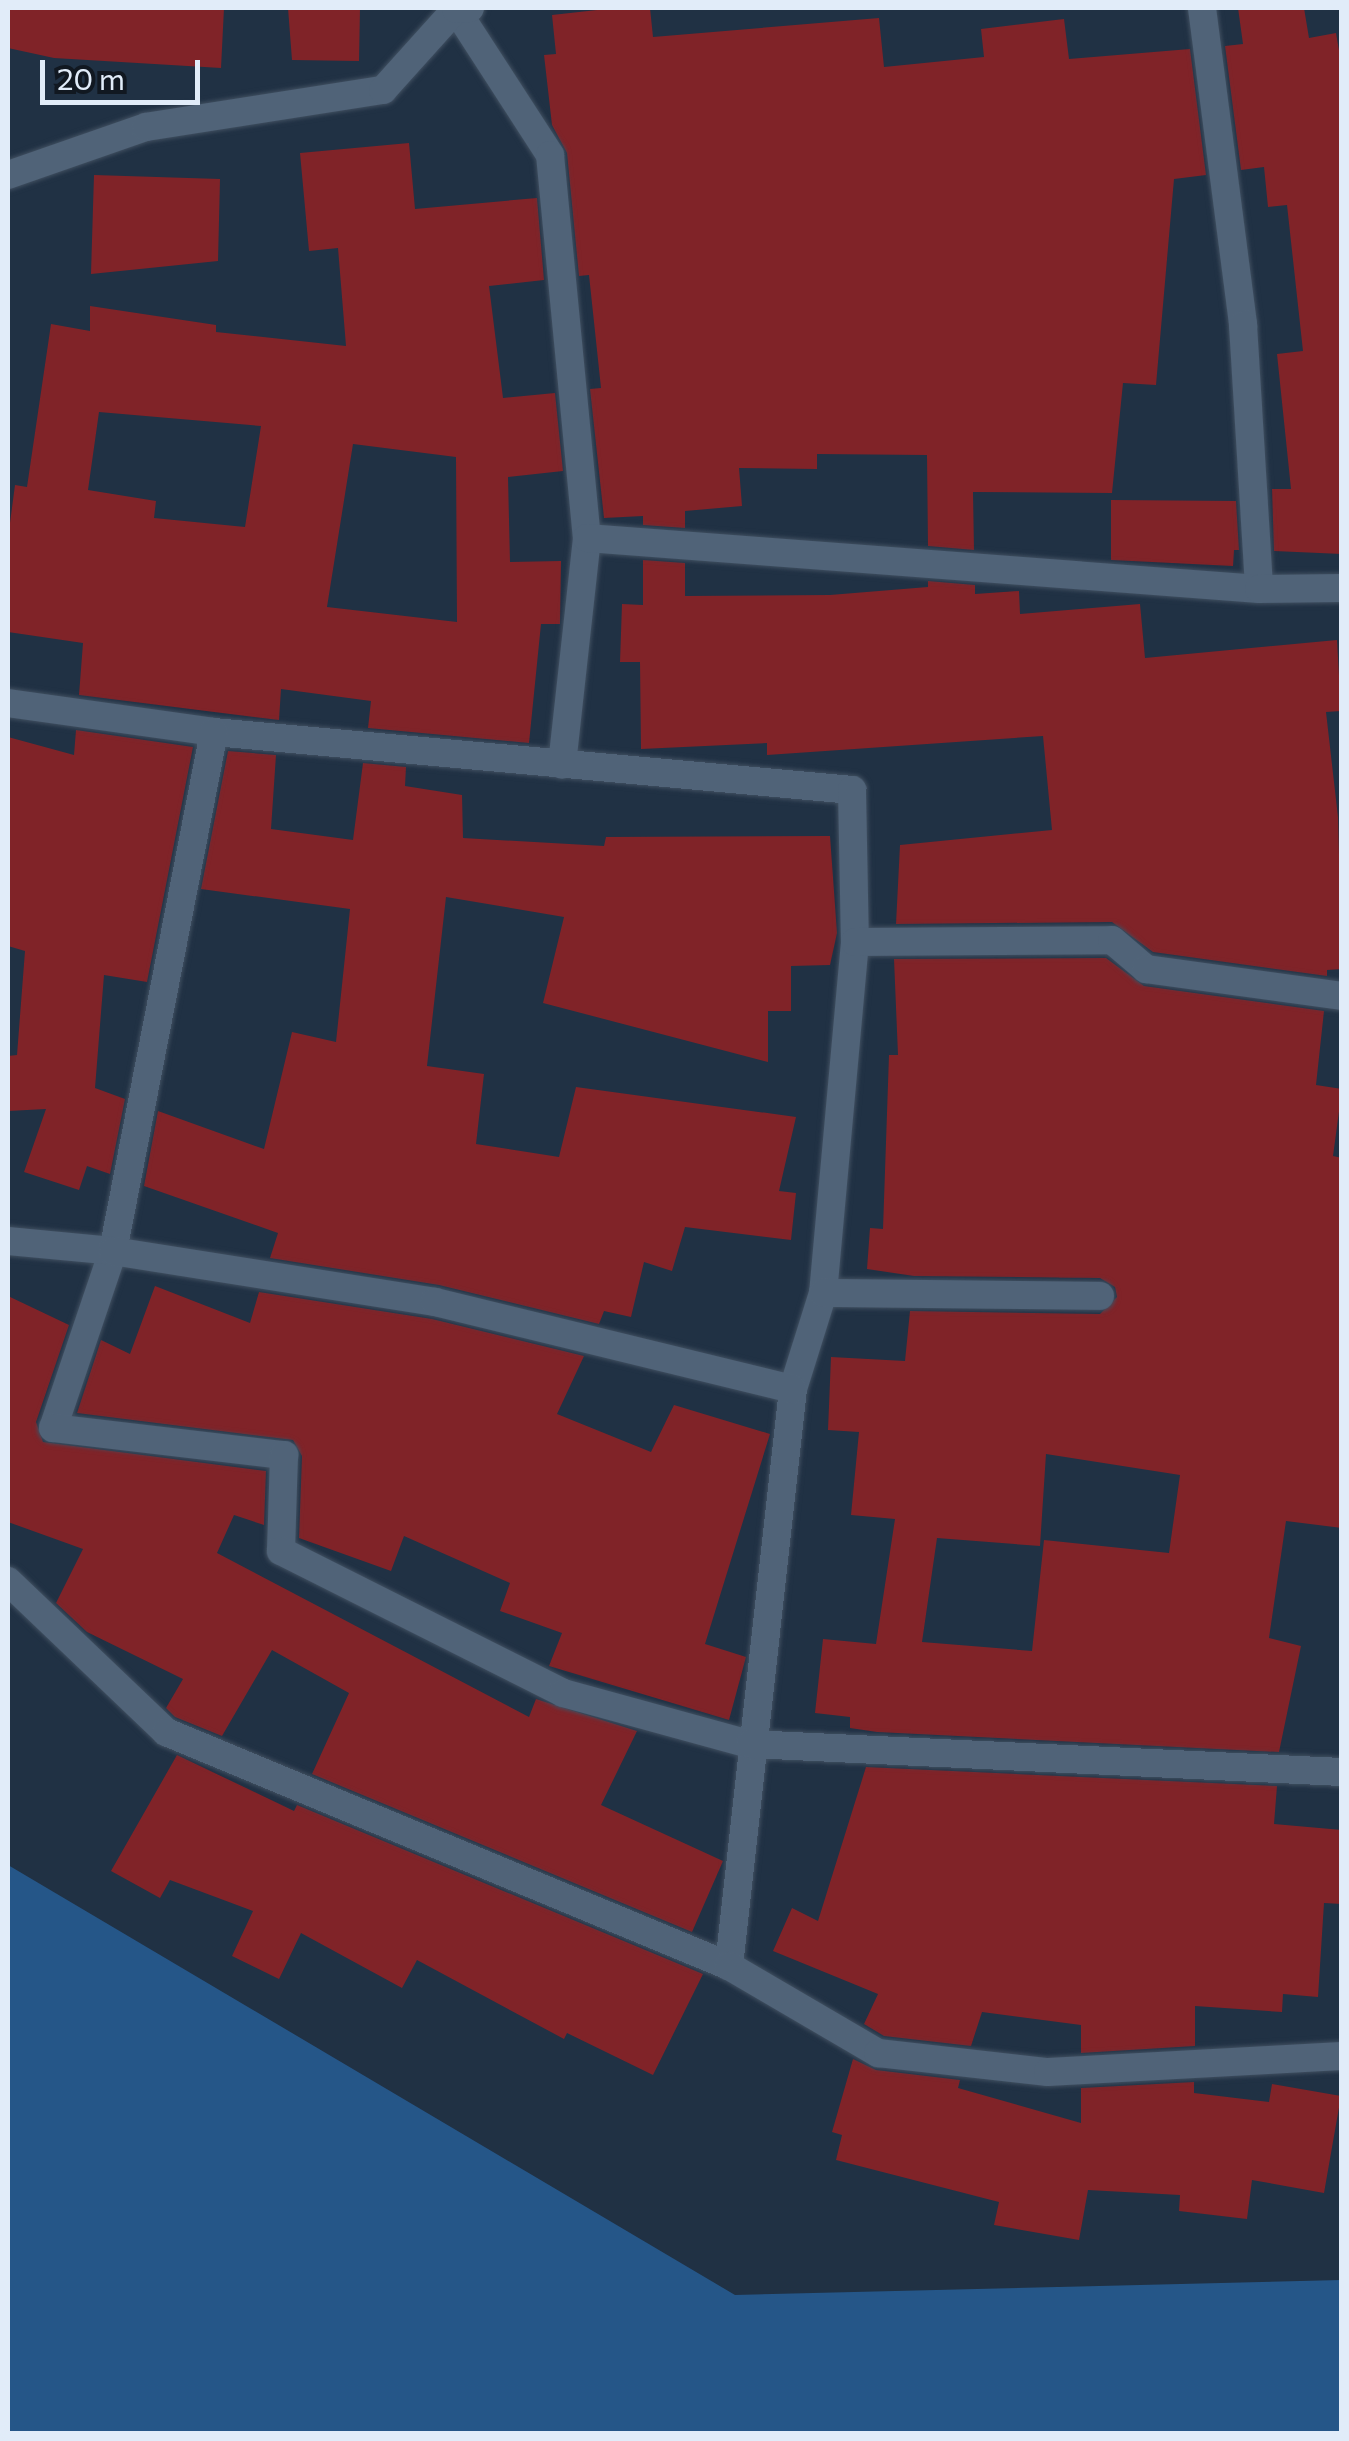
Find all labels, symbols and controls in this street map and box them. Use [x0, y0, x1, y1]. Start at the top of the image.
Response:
scale bar [45, 40, 205, 102]
text: 20 m [57, 59, 125, 96]

